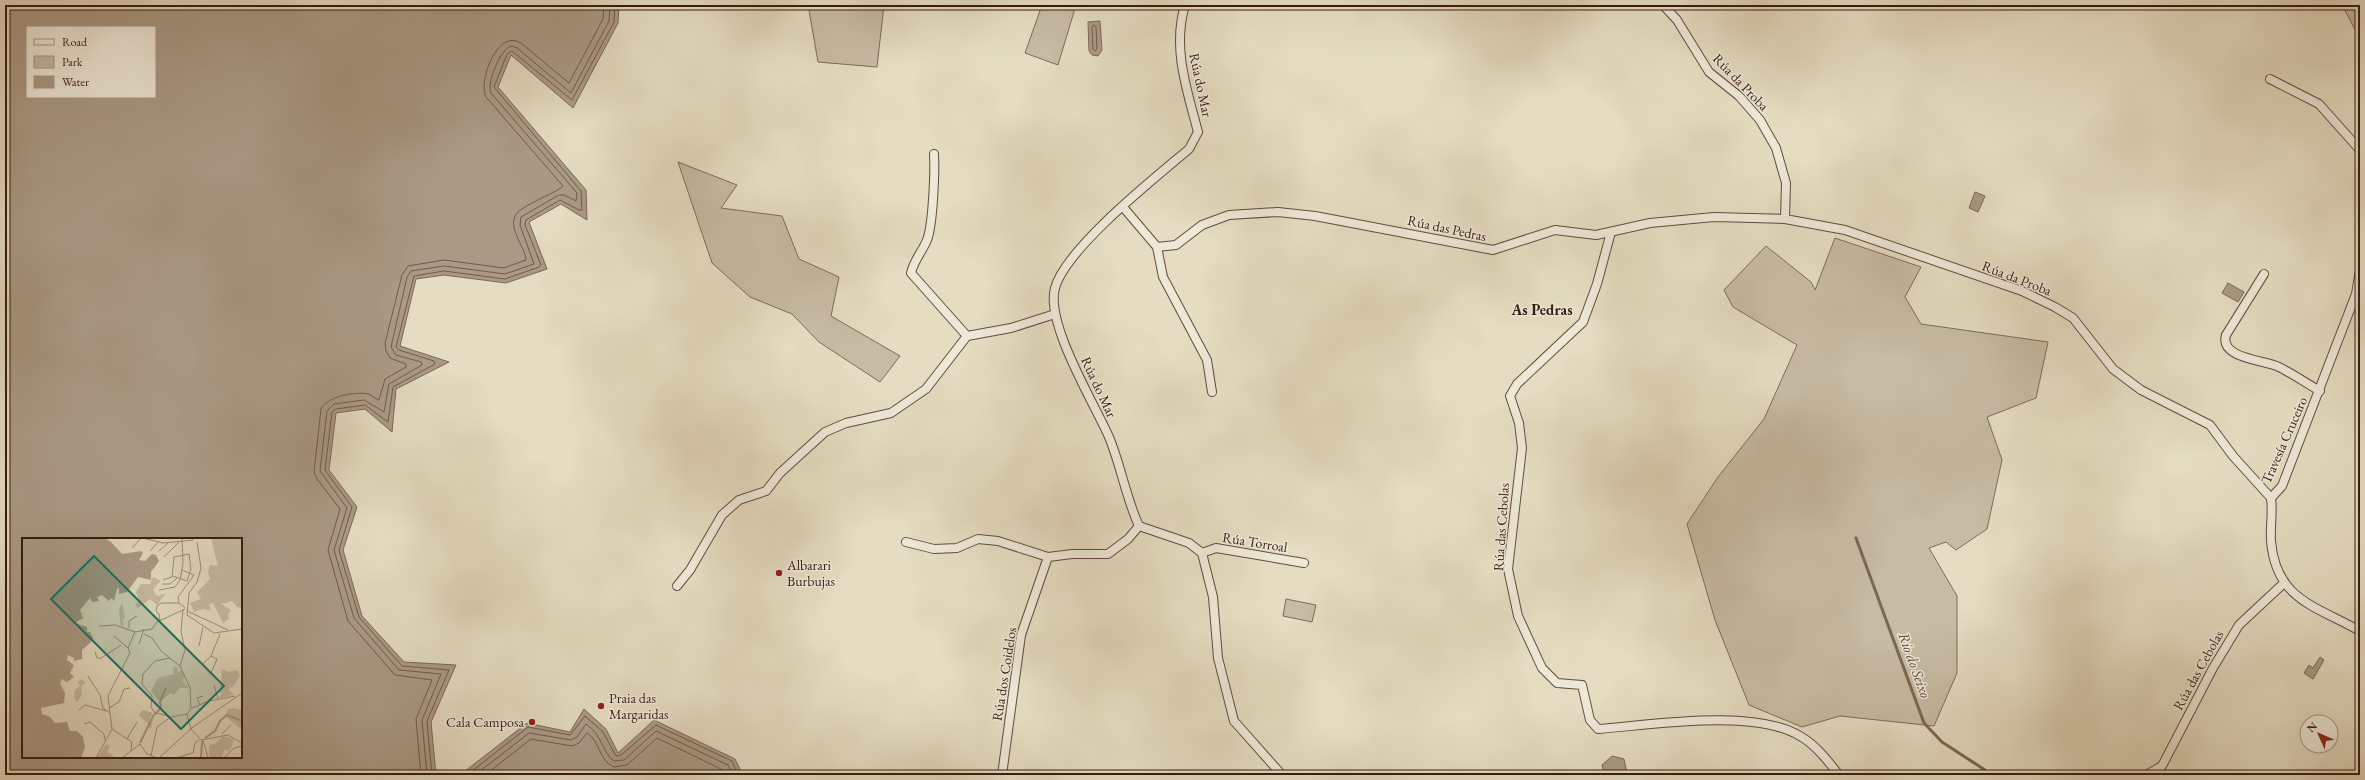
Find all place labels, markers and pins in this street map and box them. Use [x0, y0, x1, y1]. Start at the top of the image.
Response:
place label: Albarari Burbujas [786, 556, 836, 590]
marker: Albarari Burbujas [774, 568, 784, 578]
place label: Praia das Margaridas [609, 689, 669, 723]
marker: Praia das Margaridas [596, 701, 606, 711]
place label: Cala Camposa [446, 713, 524, 731]
marker: Cala Camposa [527, 717, 537, 727]

